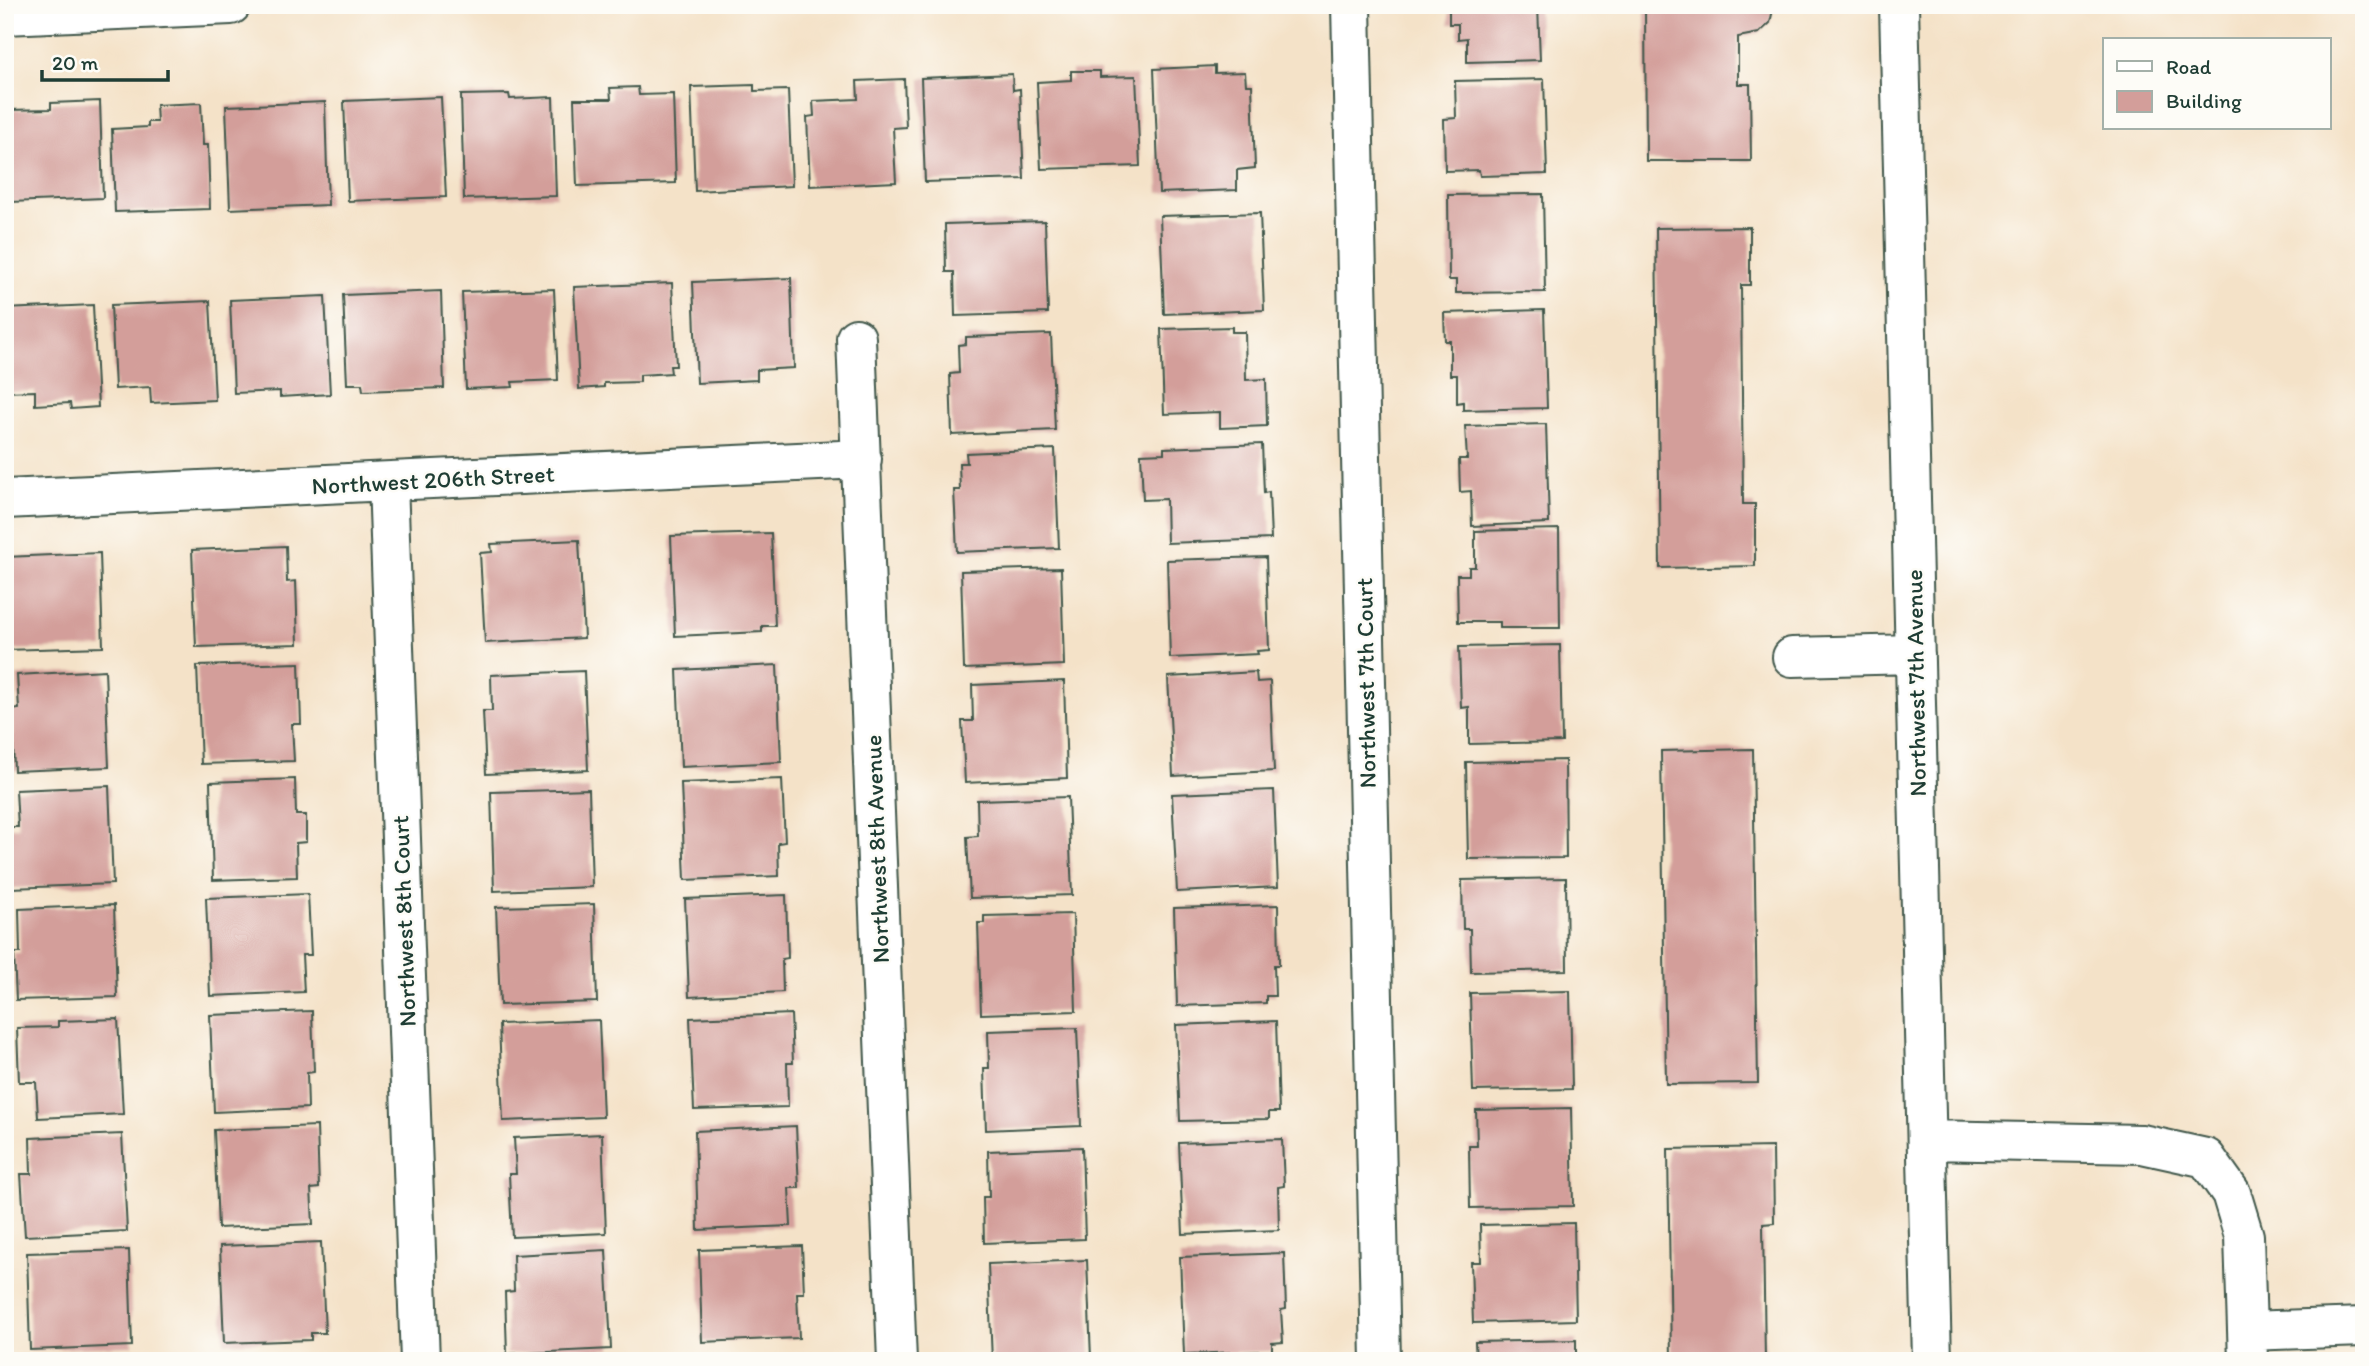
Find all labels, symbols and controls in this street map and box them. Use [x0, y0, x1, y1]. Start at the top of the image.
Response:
scale bar [42, 38, 168, 82]
legend [2103, 38, 2330, 130]
text: 20 m [52, 50, 99, 75]
text: Road [2166, 54, 2212, 79]
text: Building [2166, 88, 2242, 113]
street label: Northwest 206th Street [311, 459, 555, 500]
street label: Northwest 7th Avenue [1899, 569, 1932, 797]
street label: Northwest 7th Court [1349, 577, 1382, 789]
street label: Northwest 8th Avenue [858, 734, 895, 964]
street label: Northwest 8th Court [385, 815, 422, 1027]

